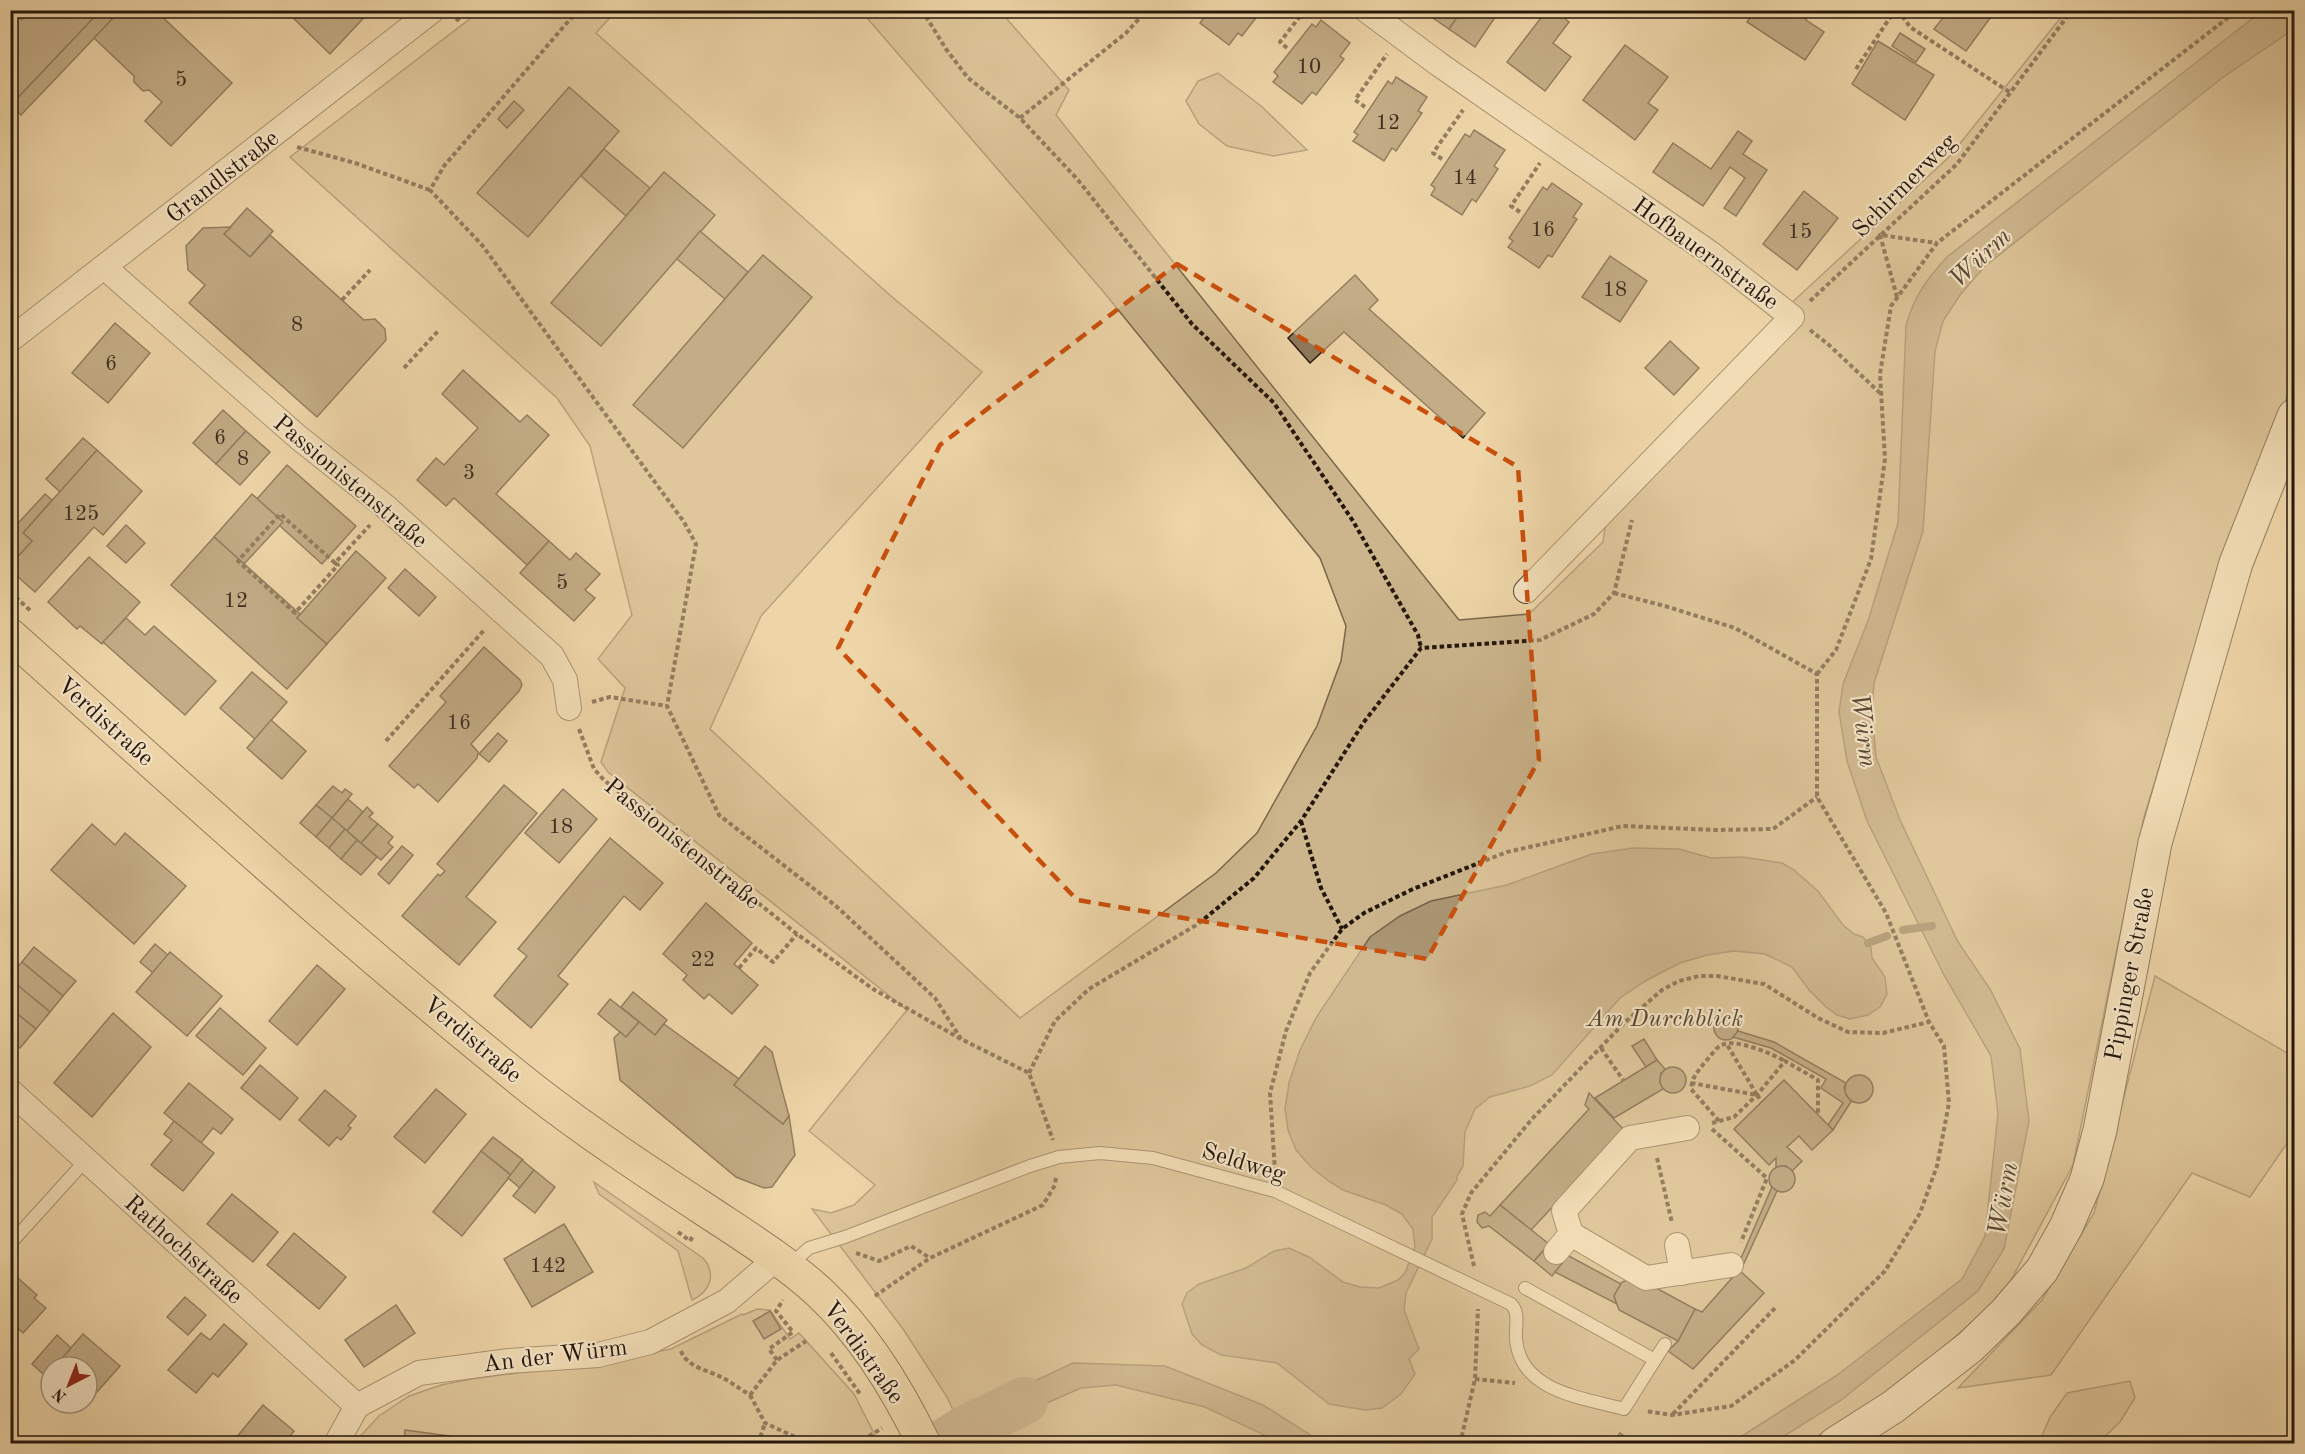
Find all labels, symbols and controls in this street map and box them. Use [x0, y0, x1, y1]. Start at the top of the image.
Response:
house number: 10 [1297, 57, 1321, 78]
house number: 5 [175, 70, 187, 91]
house number: 12 [1376, 113, 1400, 134]
street label: Grandlstraße [163, 127, 284, 229]
street label: Schirmerweg [1849, 130, 1962, 243]
house number: 14 [1453, 168, 1477, 189]
street label: Hofbauernstraße [1628, 194, 1782, 315]
house number: 16 [1531, 220, 1555, 241]
house number: 15 [1788, 222, 1812, 243]
water label: Würm [1944, 223, 2017, 294]
house number: 18 [1603, 280, 1627, 301]
house number: 8 [291, 315, 303, 336]
house number: 6 [105, 354, 117, 375]
street label: Passionistenstraße [268, 411, 431, 554]
house number: 6 [214, 428, 226, 449]
house number: 8 [237, 449, 249, 470]
house number: 3 [463, 463, 475, 484]
house number: 125 [63, 504, 99, 525]
house number: 5 [556, 573, 568, 594]
house number: 12 [224, 591, 248, 612]
street label: Verdistraße [52, 673, 157, 772]
water label: Würm [1846, 691, 1880, 769]
house number: 16 [447, 713, 471, 734]
street label: Passionistenstraße [599, 775, 764, 915]
house number: 18 [549, 817, 573, 838]
street label: Pippinger Straße [2102, 886, 2160, 1063]
house number: 22 [691, 950, 715, 971]
street label: Verdistraße [418, 993, 526, 1088]
park label: Am Durchblick [1585, 1008, 1743, 1032]
street label: Seldweg [1199, 1140, 1288, 1188]
water label: Würm [1985, 1160, 2023, 1239]
street label: Rathochstraße [119, 1191, 246, 1310]
house number: 142 [530, 1256, 566, 1277]
street label: Verdistraße [817, 1297, 907, 1409]
street label: An der Würm [482, 1336, 629, 1378]
north arrow [39, 1355, 99, 1415]
text: N [50, 1384, 70, 1405]

